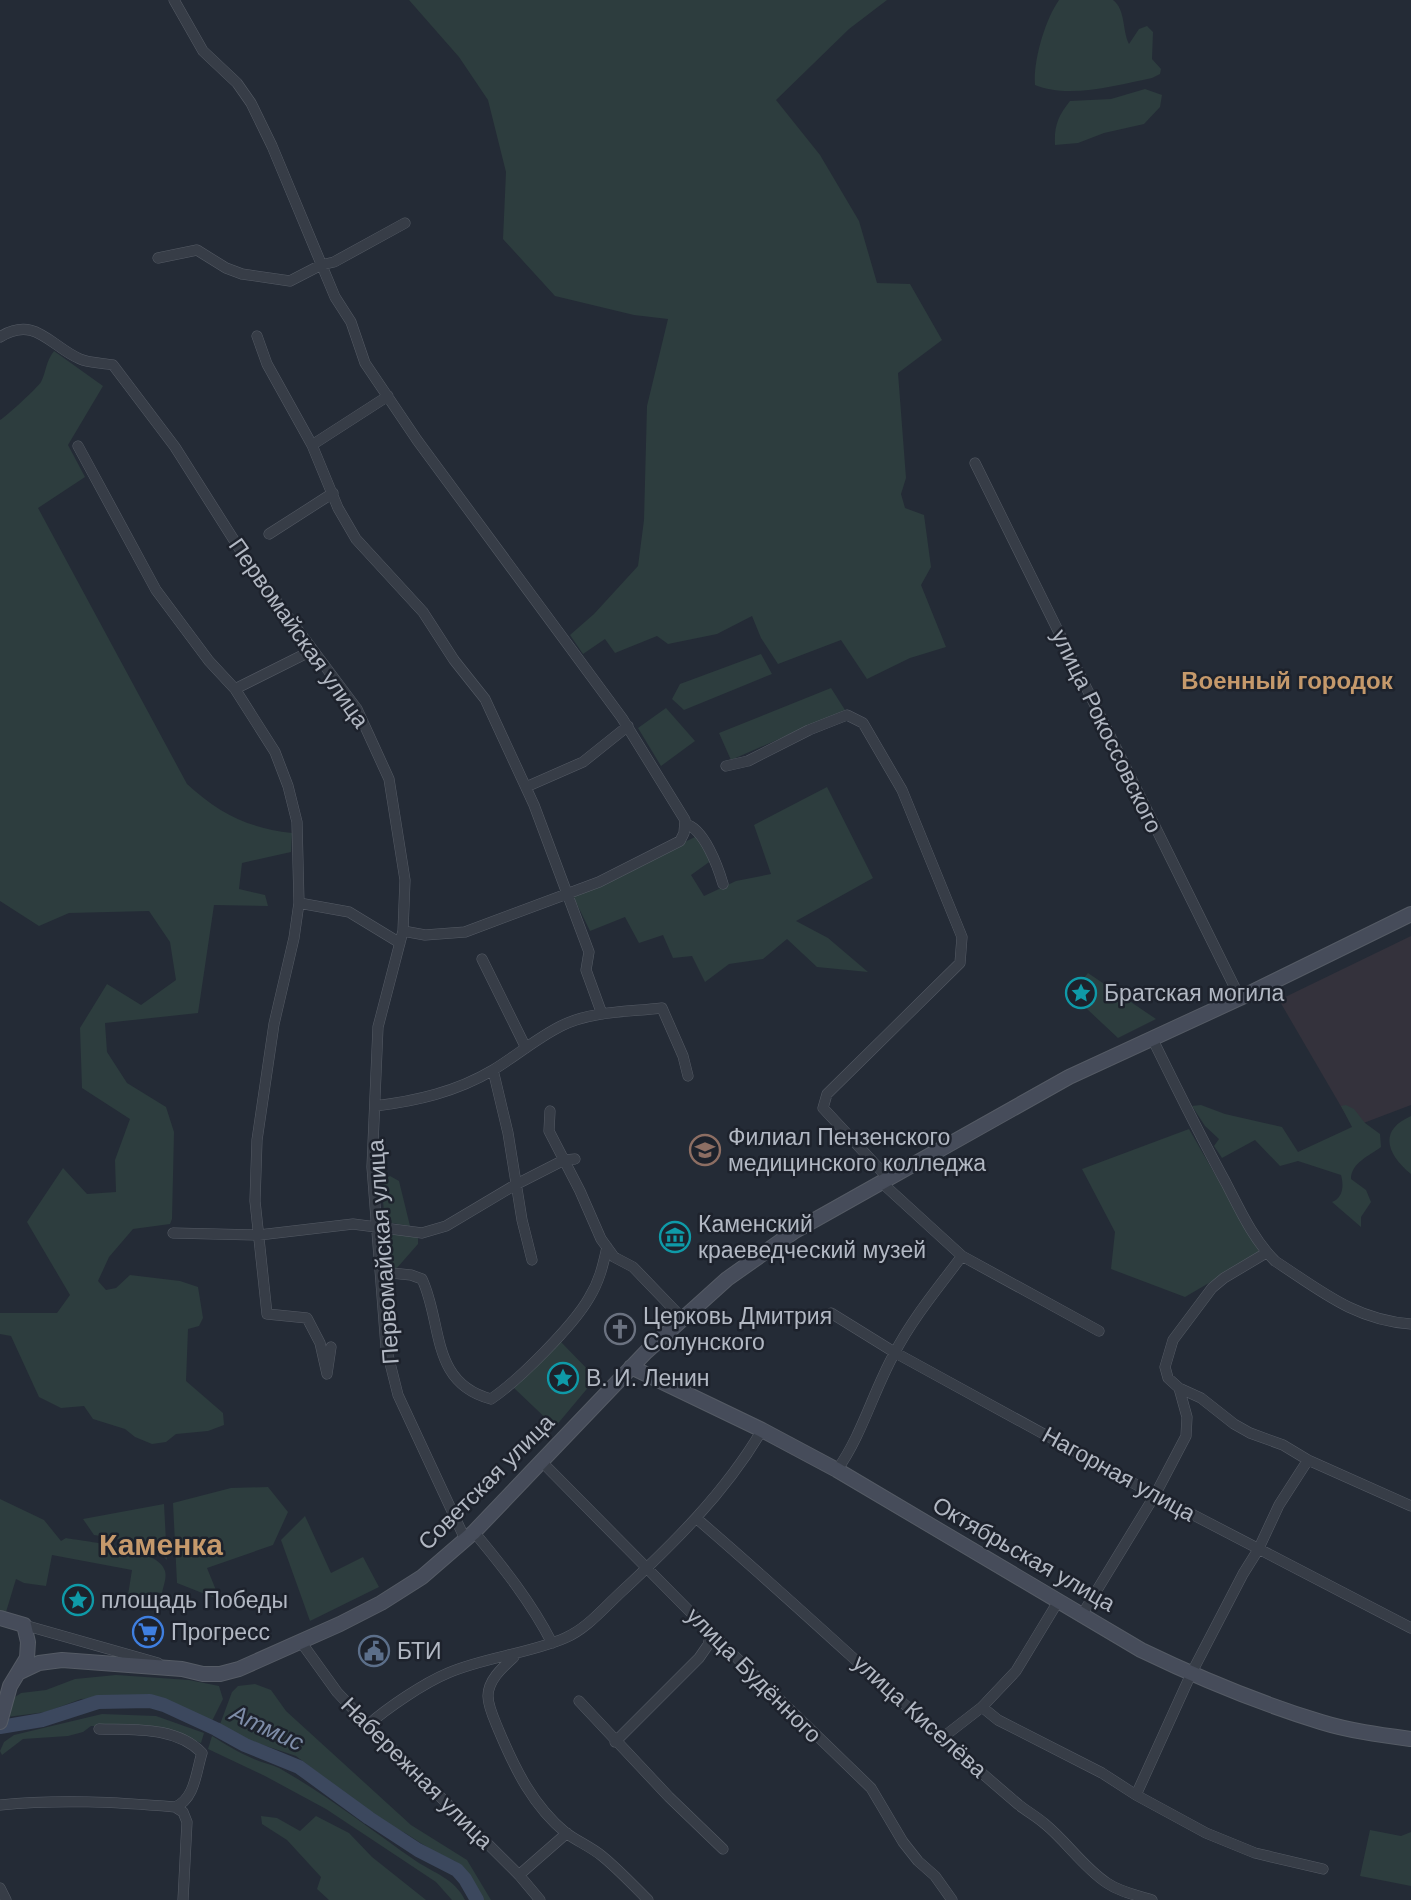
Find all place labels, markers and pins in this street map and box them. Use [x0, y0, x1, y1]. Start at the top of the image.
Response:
place icon: Братская могила [1064, 976, 1098, 1010]
place label: Братская могила [1104, 980, 1284, 1006]
place label: Филиал Пензенского медицинского колледжа [728, 1124, 986, 1176]
school or university icon: Филиал Пензенского медицинского колледжа [688, 1133, 722, 1167]
place label: Каменский краеведческий музей [698, 1211, 926, 1263]
museum icon: Каменский краеведческий музей [658, 1220, 692, 1254]
place label: Церковь Дмитрия Солунского [643, 1303, 832, 1355]
church icon: Церковь Дмитрия Солунского [603, 1312, 637, 1346]
place icon: В. И. Ленин [546, 1361, 580, 1395]
place label: В. И. Ленин [586, 1365, 710, 1391]
place icon: площадь Победы [61, 1583, 95, 1617]
place label: площадь Победы [101, 1587, 288, 1613]
supermarket icon: Прогресс [131, 1615, 165, 1649]
place label: Прогресс [171, 1619, 270, 1645]
public building icon: БТИ [357, 1634, 391, 1668]
place label: БТИ [397, 1638, 442, 1664]

